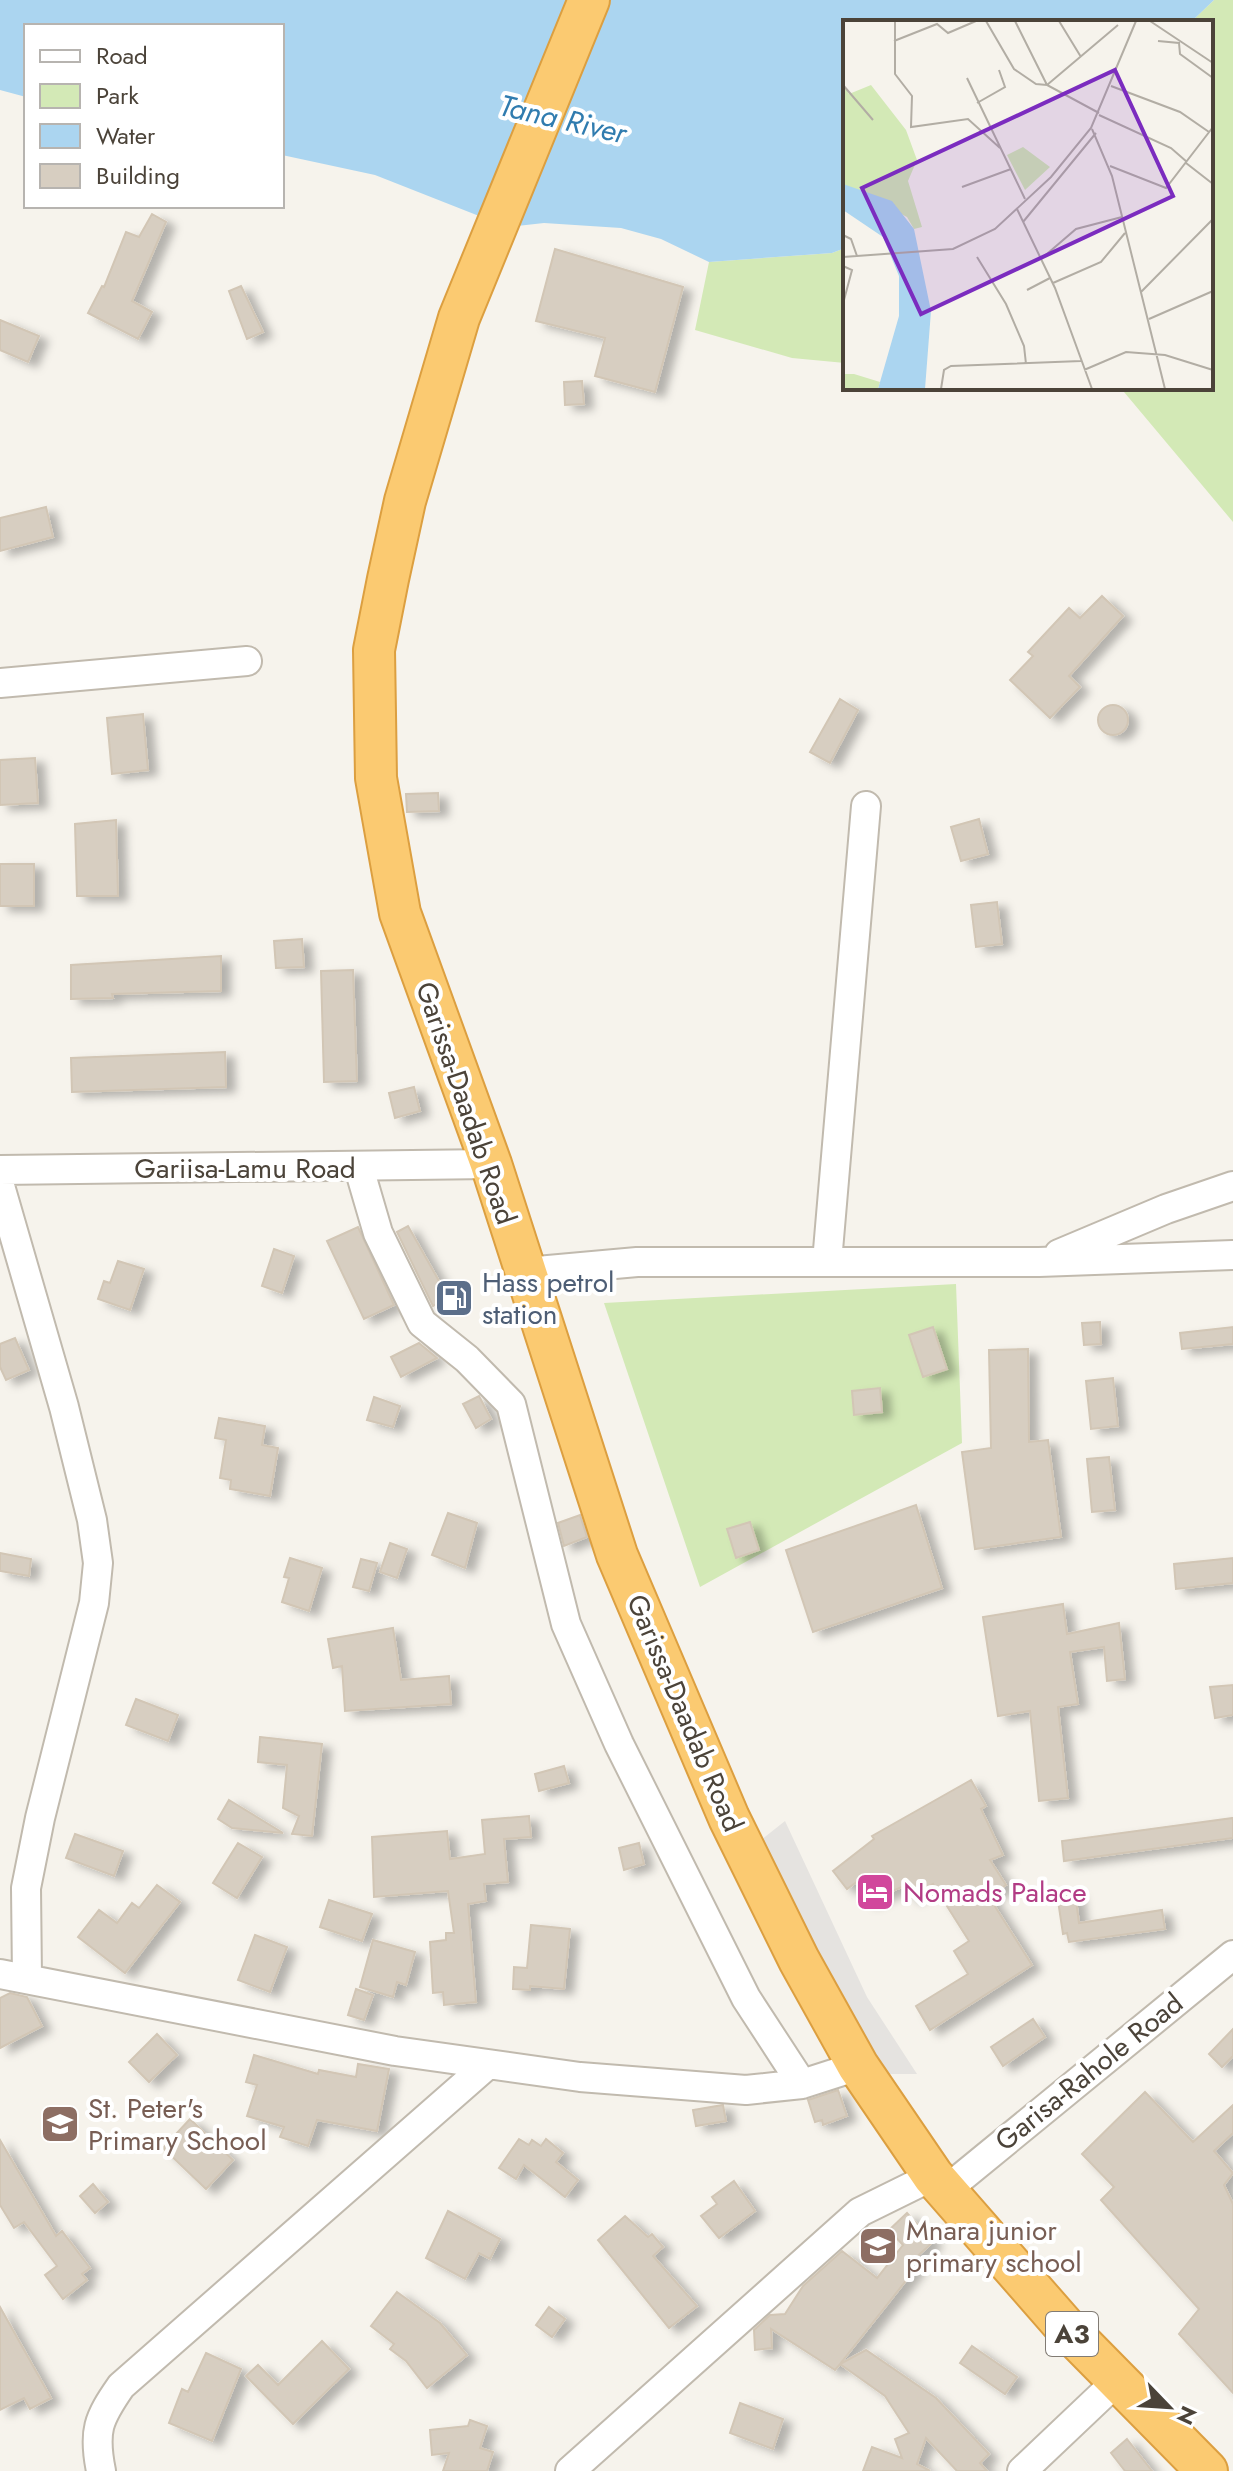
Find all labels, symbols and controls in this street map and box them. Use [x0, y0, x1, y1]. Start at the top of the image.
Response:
inset map [843, 20, 1213, 390]
legend [24, 24, 284, 208]
text: Road [96, 38, 148, 73]
text: Park [96, 78, 139, 113]
water label: Tana River [495, 84, 633, 155]
text: Water [96, 118, 156, 153]
text: Building [96, 158, 180, 193]
street label: Garissa-Daadab Road [405, 976, 527, 1230]
street label: Gariisa-Lamu Road [134, 1148, 356, 1189]
place label: Hass petrol station [482, 1262, 614, 1335]
fuel station icon: Hass petrol station [433, 1277, 475, 1319]
street label: Garissa-Daadab Road [616, 1588, 754, 1838]
hotel icon: Nomads Palace [854, 1871, 896, 1913]
place label: Nomads Palace [903, 1872, 1087, 1913]
street label: Garisa-Rahole Road [986, 1983, 1192, 2161]
place label: St. Peter's Primary School [88, 2088, 267, 2161]
school or university icon: St. Peter's Primary School [39, 2103, 81, 2145]
place label: Mnara junior primary school [906, 2210, 1082, 2283]
school or university icon: Mnara junior primary school [857, 2225, 899, 2267]
road number: A3 [1046, 2312, 1098, 2356]
north arrow [1129, 2367, 1209, 2447]
text: N [1169, 2401, 1205, 2430]

